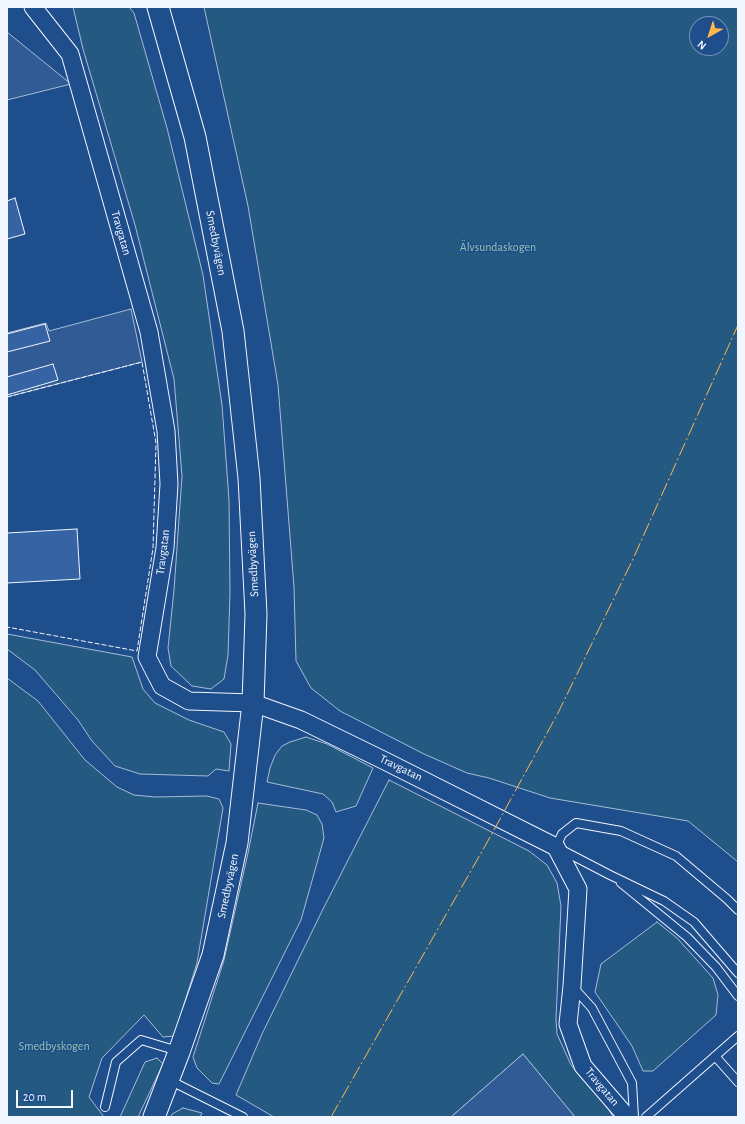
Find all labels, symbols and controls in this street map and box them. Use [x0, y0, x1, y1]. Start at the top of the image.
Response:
north arrow [689, 16, 729, 56]
text: N [695, 38, 708, 52]
street label: Travgatan [108, 209, 134, 257]
street label: Smedbyvägen [203, 209, 229, 277]
park label: Älvsundaskogen [460, 240, 536, 254]
street label: Travgatan [153, 528, 173, 576]
street label: Smedbyvägen [244, 531, 262, 597]
street label: Travgatan [377, 752, 425, 784]
street label: Smedbyvägen [214, 852, 242, 920]
park label: Smedbyskogen [18, 1039, 90, 1053]
street label: Travgatan [582, 1065, 622, 1109]
scale bar [18, 1082, 75, 1108]
text: 20 m [23, 1091, 46, 1103]

